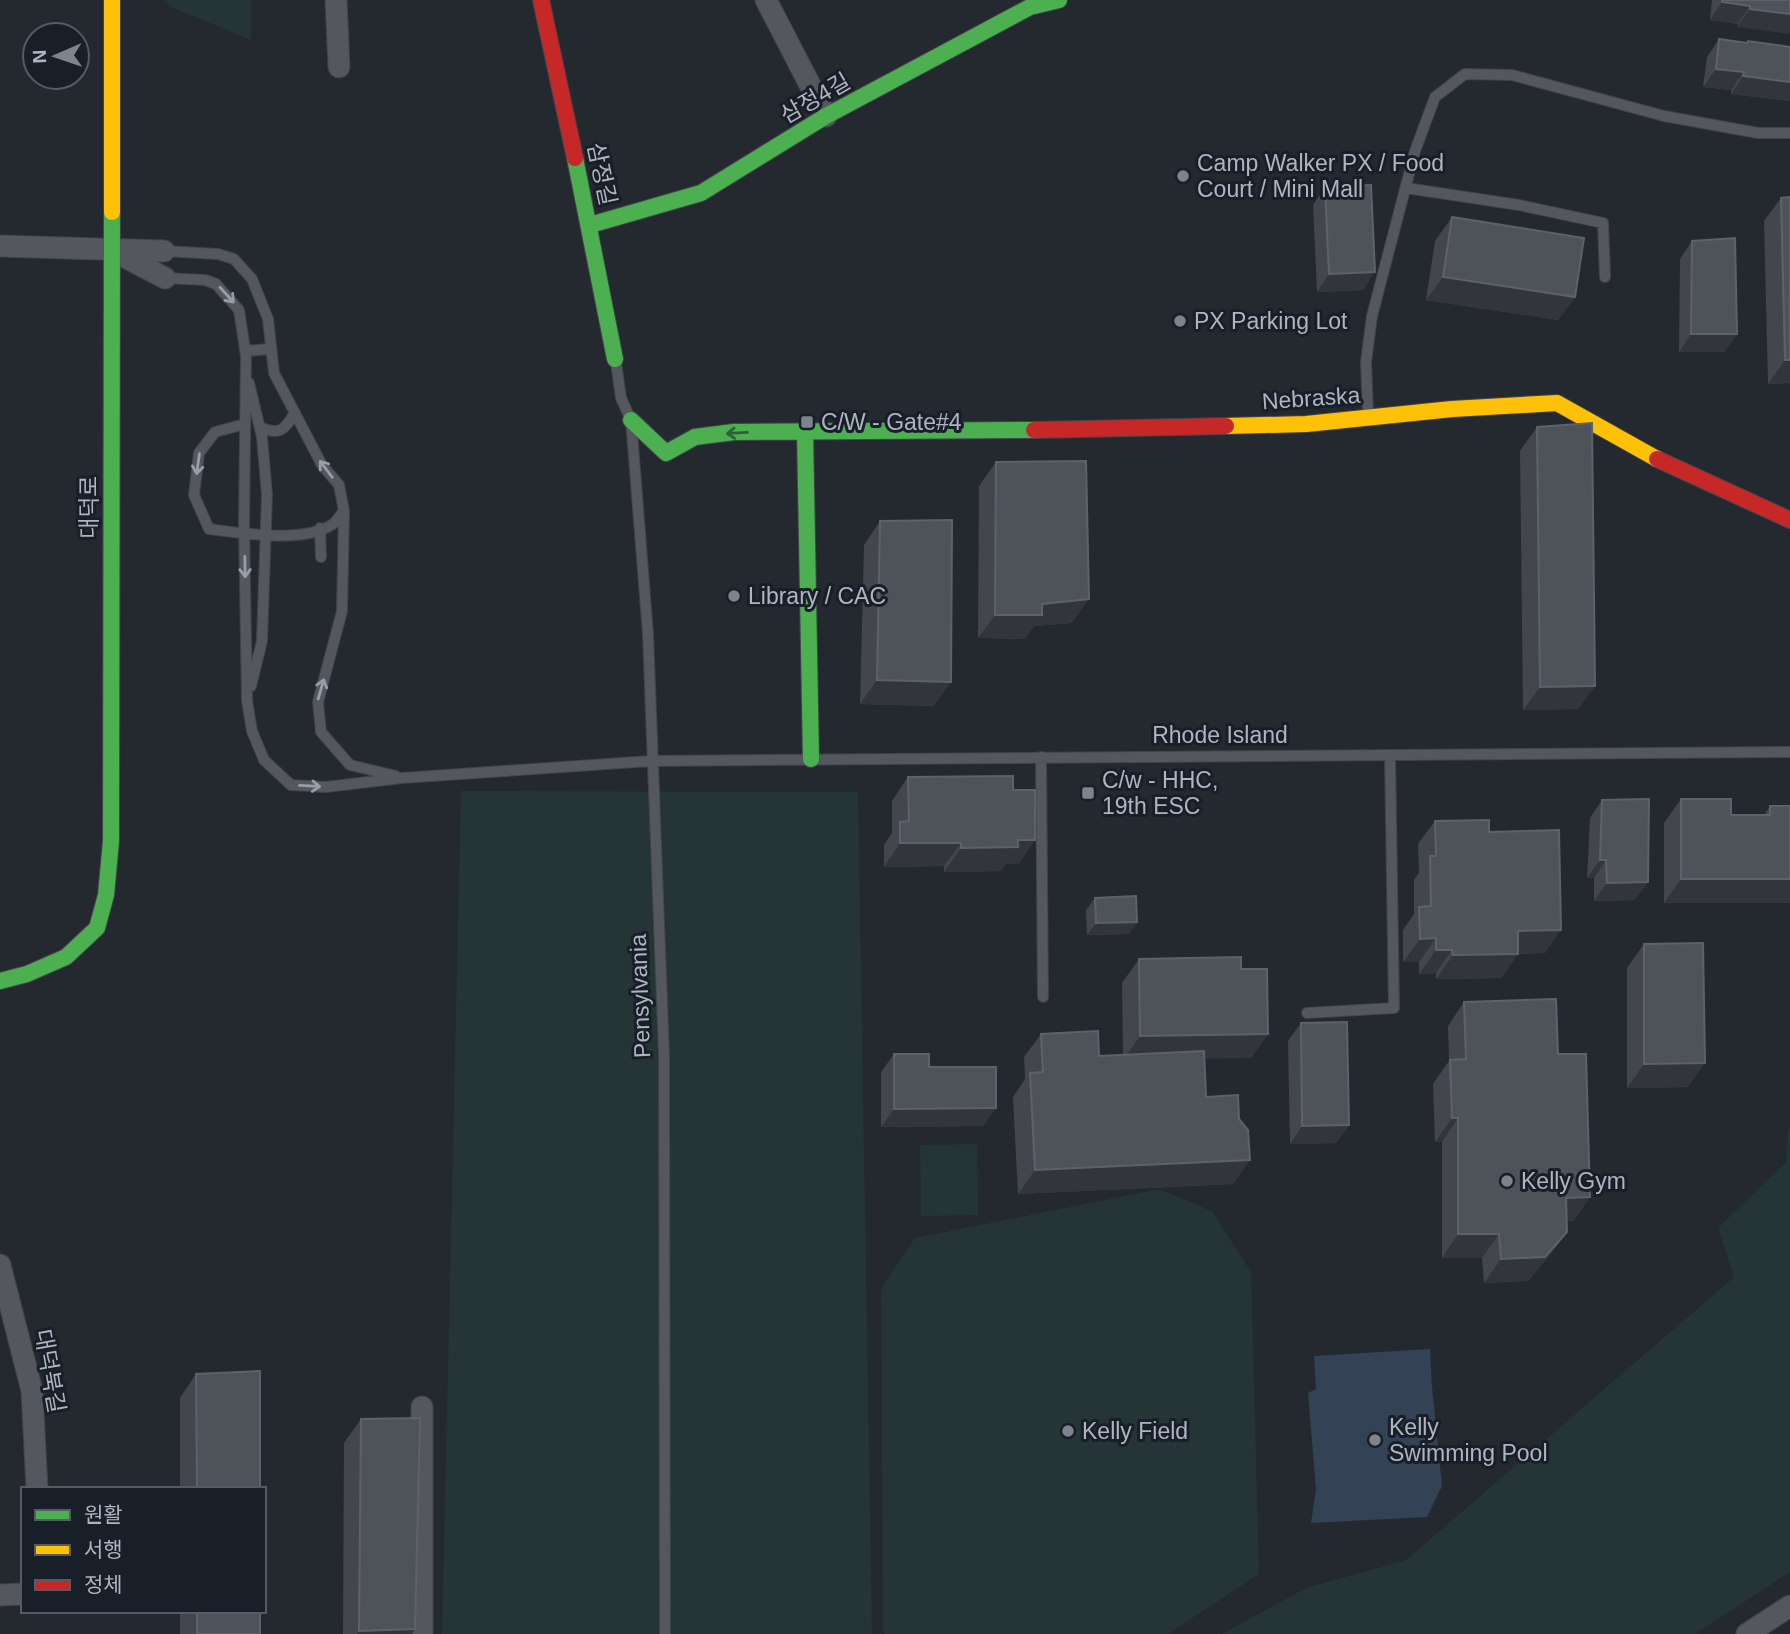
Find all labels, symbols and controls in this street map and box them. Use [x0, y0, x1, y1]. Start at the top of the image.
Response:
north arrow [21, 21, 91, 91]
text: N [29, 49, 50, 64]
street label: 삼정4길 [775, 68, 855, 128]
street label: 삼정길 [583, 140, 621, 208]
place label: Camp Walker PX / Food Court / Mini Mall [1197, 150, 1444, 202]
marker: Camp Walker PX / Food Court / Mini Mall [1175, 168, 1191, 184]
one-way arrow [219, 286, 235, 304]
place label: PX Parking Lot [1194, 308, 1348, 334]
marker: PX Parking Lot [1172, 313, 1188, 329]
street label: Nebraska [1261, 382, 1361, 414]
place label: C/W - Gate#4 [821, 409, 962, 435]
marker: C/W - Gate#4 [799, 414, 815, 430]
one-way arrow [726, 426, 749, 439]
one-way arrow [191, 452, 204, 475]
one-way arrow [319, 460, 333, 479]
street label: 대덕로 [76, 475, 102, 539]
one-way arrow [238, 555, 252, 578]
place label: Library / CAC [748, 583, 886, 609]
marker: Library / CAC [726, 588, 742, 604]
one-way arrow [316, 678, 329, 700]
street label: Rhode Island [1152, 722, 1288, 748]
place label: C/w - HHC, 19th ESC [1102, 767, 1218, 819]
one-way arrow [299, 780, 321, 793]
marker: C/w - HHC, 19th ESC [1080, 785, 1096, 801]
street label: Pensylvania [625, 933, 655, 1058]
place label: Kelly Gym [1521, 1168, 1626, 1194]
marker: Kelly Gym [1499, 1173, 1515, 1189]
street label: 대덕북길 [30, 1327, 70, 1415]
place label: Kelly Swimming Pool [1389, 1414, 1548, 1466]
place label: Kelly Field [1082, 1418, 1188, 1444]
marker: Kelly Field [1060, 1423, 1076, 1439]
marker: Kelly Swimming Pool [1367, 1432, 1383, 1448]
legend [21, 1487, 266, 1613]
text: 원활 [84, 1503, 123, 1526]
text: 서행 [84, 1538, 123, 1561]
text: 정체 [84, 1573, 123, 1596]

